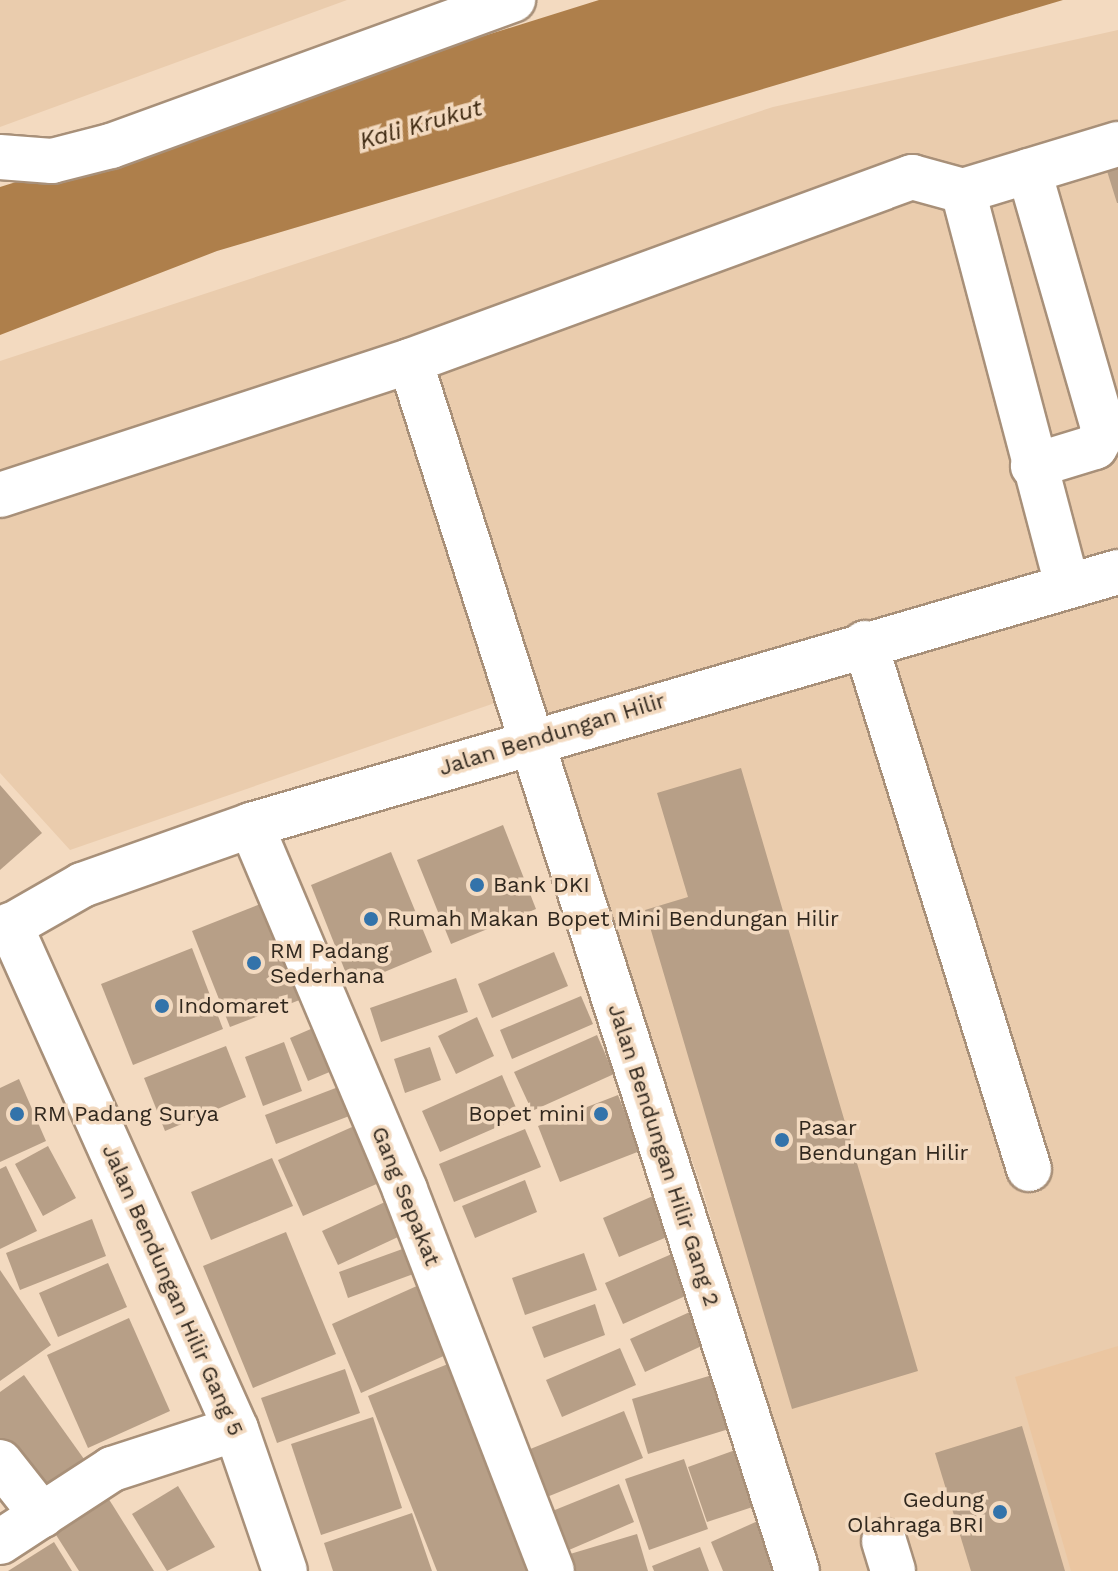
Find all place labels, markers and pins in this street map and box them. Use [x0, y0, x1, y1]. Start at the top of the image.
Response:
place label: Bank DKI [493, 872, 590, 898]
marker: Bank DKI [468, 876, 486, 894]
place label: Rumah Makan Bopet Mini Bendungan Hilir [387, 906, 839, 932]
marker: Rumah Makan Bopet Mini Bendungan Hilir [362, 910, 380, 928]
place label: RM Padang Sederhana [270, 937, 388, 988]
marker: RM Padang Sederhana [245, 954, 263, 972]
place label: Indomaret [178, 993, 289, 1019]
marker: Indomaret [153, 997, 171, 1015]
place label: RM Padang Surya [33, 1101, 219, 1127]
place label: Bopet mini [468, 1101, 585, 1127]
marker: RM Padang Surya [8, 1105, 26, 1123]
marker: Bopet mini [592, 1105, 610, 1123]
place label: Pasar Bendungan Hilir [798, 1114, 968, 1166]
marker: Pasar Bendungan Hilir [773, 1131, 791, 1149]
place label: Gedung Olahraga BRI [846, 1486, 984, 1538]
marker: Gedung Olahraga BRI [991, 1503, 1009, 1521]

